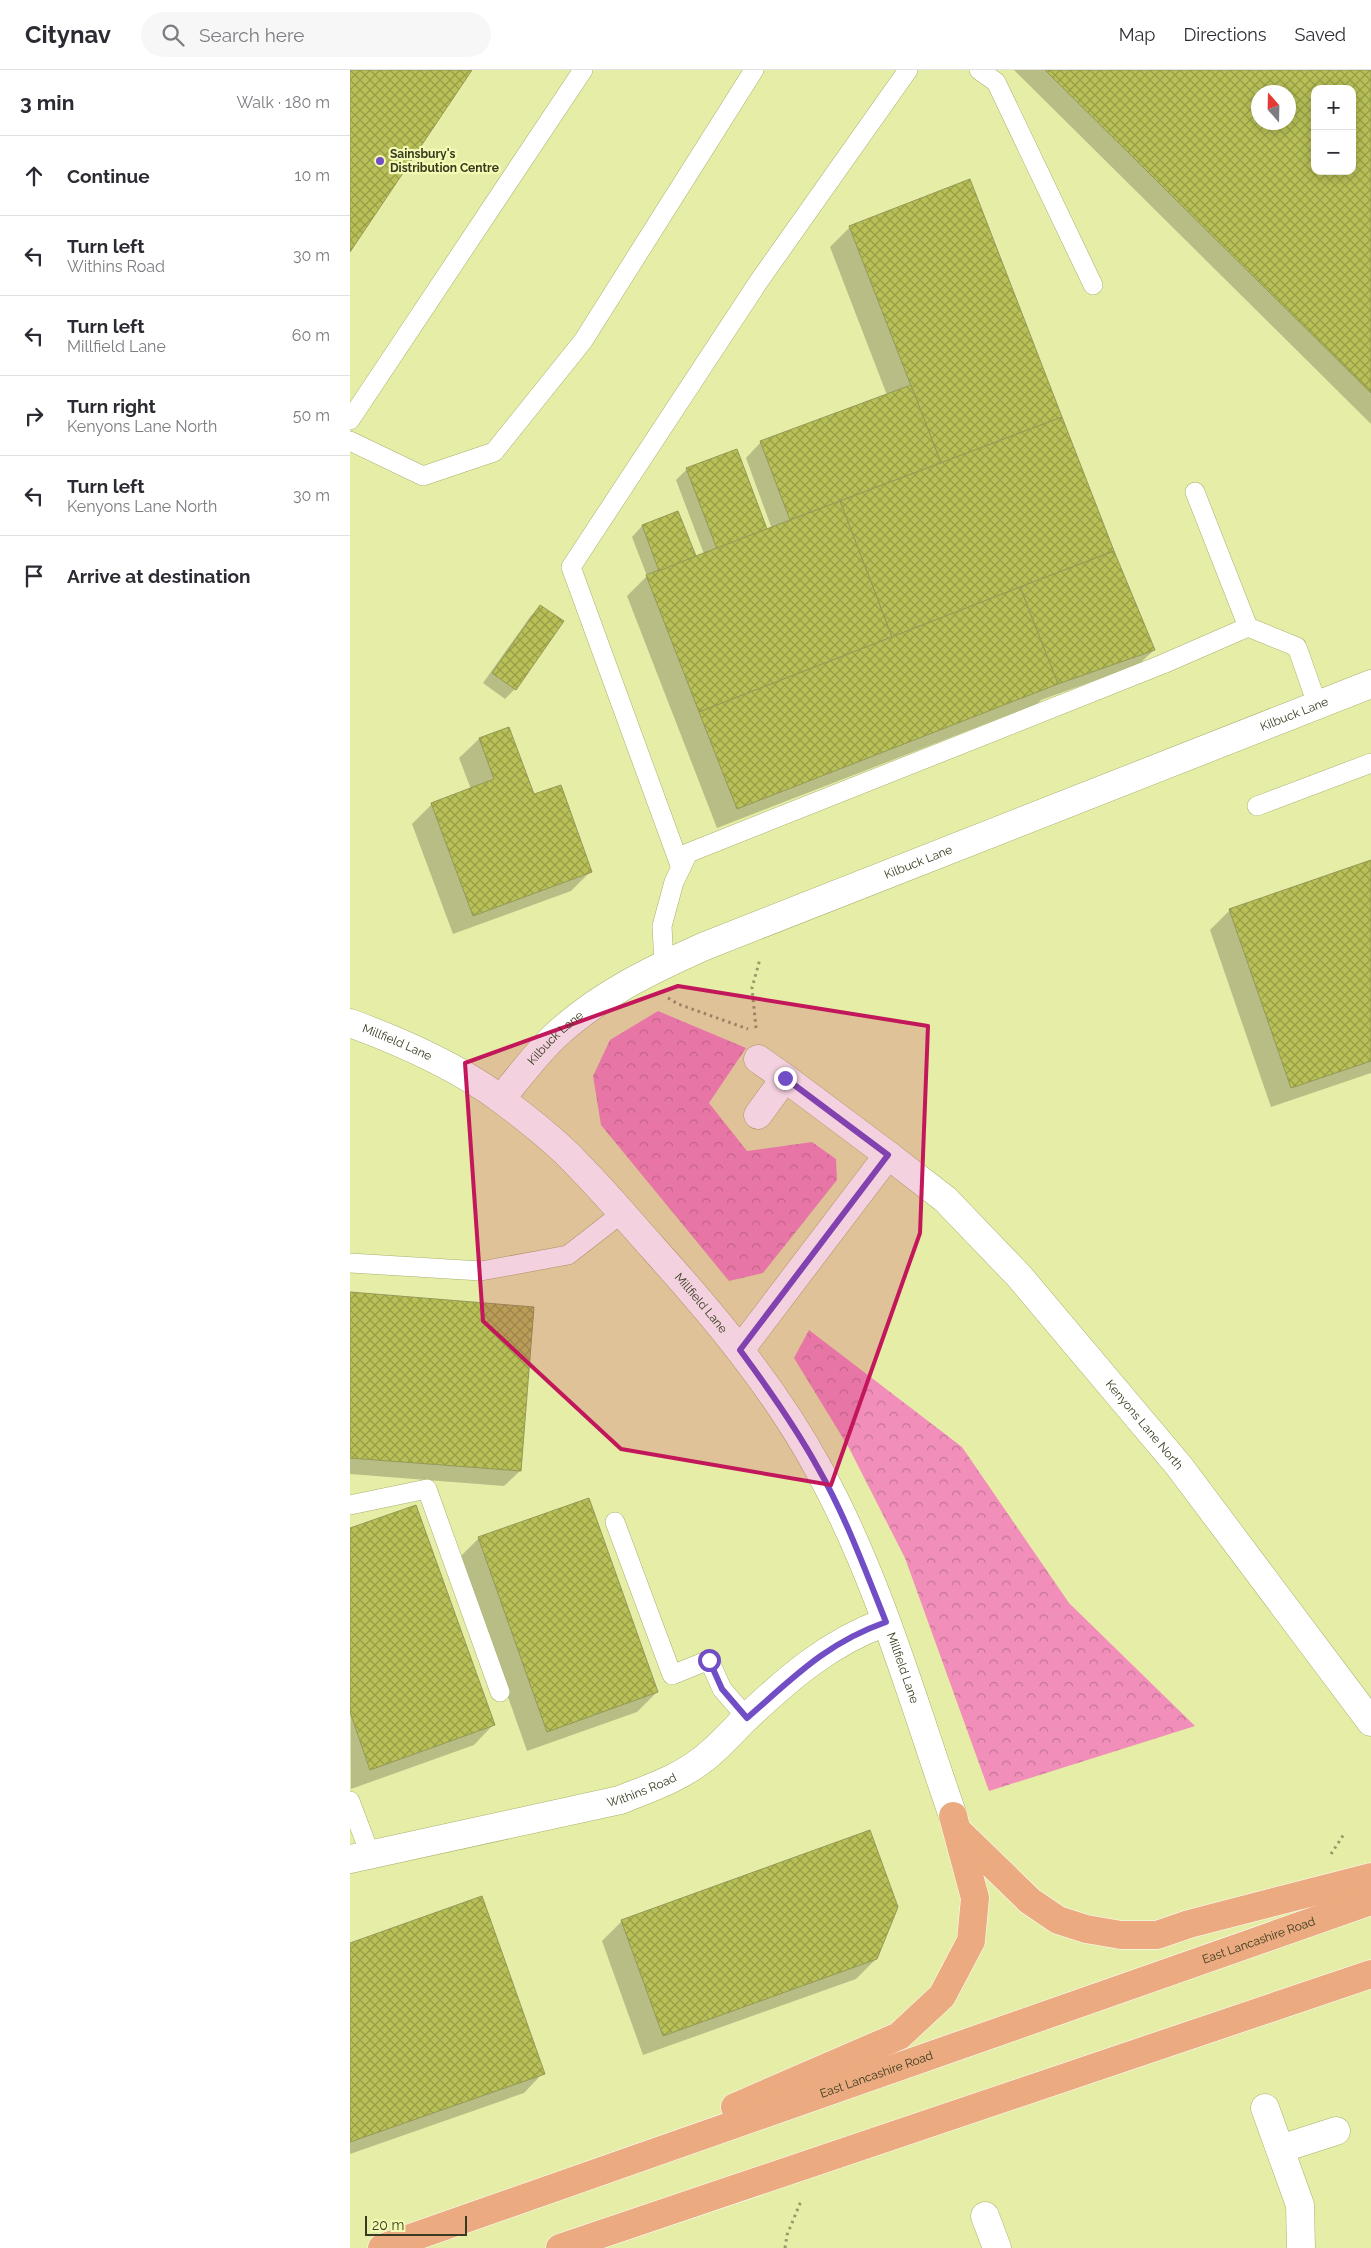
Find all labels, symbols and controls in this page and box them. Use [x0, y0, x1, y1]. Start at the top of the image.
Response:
search box [141, 12, 491, 57]
text: Citynav [25, 20, 111, 49]
icon: search [159, 21, 187, 49]
text: Search here [199, 24, 304, 46]
text: Map [1119, 24, 1155, 45]
text: Directions [1183, 24, 1267, 45]
text: Saved [1295, 24, 1346, 45]
north arrow [1251, 85, 1296, 130]
map controls [1311, 85, 1356, 175]
button: + [1311, 85, 1356, 130]
text: 3 min [20, 90, 74, 115]
text: Walk · 180 m [236, 93, 330, 112]
button: − [1311, 130, 1356, 175]
place label: Sainsbury's Distribution Centre [390, 147, 499, 175]
marker: Sainsbury's Distribution Centre [374, 155, 386, 167]
icon: ahead [20, 162, 48, 190]
text: Continue [67, 165, 150, 187]
text: 10 m [295, 166, 330, 185]
text: Turn left [67, 235, 144, 257]
icon: left [20, 242, 48, 270]
text: 30 m [293, 246, 330, 265]
text: Withins Road [67, 257, 165, 276]
text: Turn left [67, 315, 144, 337]
icon: left [20, 322, 48, 350]
text: 60 m [292, 326, 330, 345]
text: Millfield Lane [67, 337, 166, 356]
text: Turn right [67, 395, 156, 417]
icon: right [20, 402, 48, 430]
text: 50 m [293, 406, 330, 425]
text: Kenyons Lane North [67, 417, 217, 436]
text: Turn left [67, 475, 144, 497]
icon: left [20, 482, 48, 510]
text: 30 m [293, 486, 330, 505]
text: Kenyons Lane North [67, 497, 217, 516]
icon: arrive [20, 562, 48, 590]
text: Arrive at destination [67, 565, 251, 587]
street label: Kilbuck Lane [1258, 695, 1330, 734]
street label: Kilbuck Lane [882, 842, 954, 882]
street label: Kilbuck Lane [525, 1008, 586, 1068]
street label: Millfield Lane [360, 1021, 434, 1063]
route end [774, 1067, 797, 1090]
street label: Millfield Lane [672, 1270, 730, 1336]
street label: Kenyons Lane North [1103, 1377, 1186, 1472]
street label: Millfield Lane [884, 1630, 922, 1705]
route start [698, 1649, 721, 1672]
street label: Withins Road [606, 1770, 679, 1810]
street label: East Lancashire Road [1200, 1914, 1317, 1967]
street label: East Lancashire Road [818, 2048, 935, 2101]
scale bar [365, 2213, 468, 2236]
text: 20 m [372, 2217, 404, 2233]

